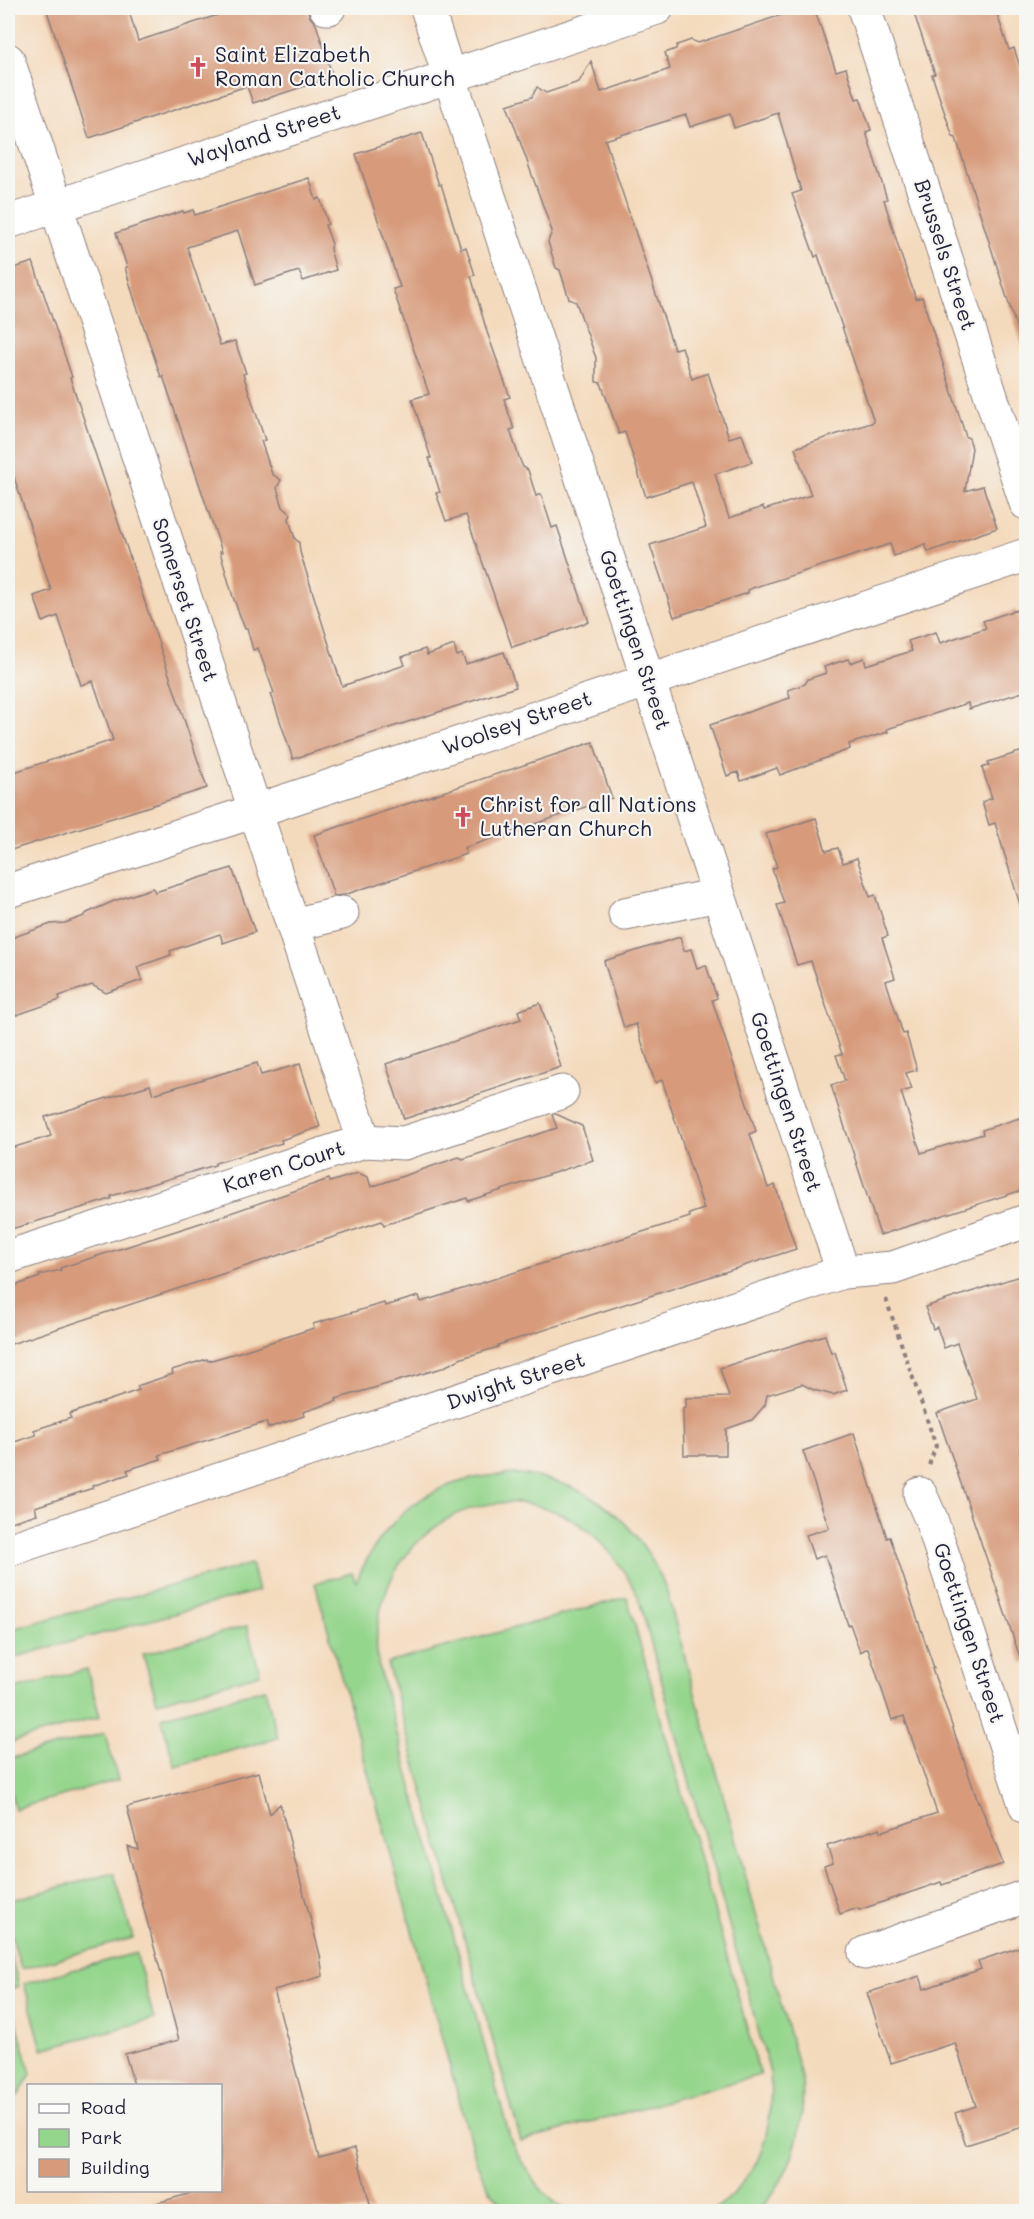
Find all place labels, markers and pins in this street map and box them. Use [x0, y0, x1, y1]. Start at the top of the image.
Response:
place label: Saint Elizabeth Roman Catholic Church [215, 40, 455, 91]
church icon: Saint Elizabeth Roman Catholic Church [186, 55, 210, 79]
place label: Christ for all Nations Lutheran Church [480, 790, 697, 841]
church icon: Christ for all Nations Lutheran Church [451, 805, 475, 829]

